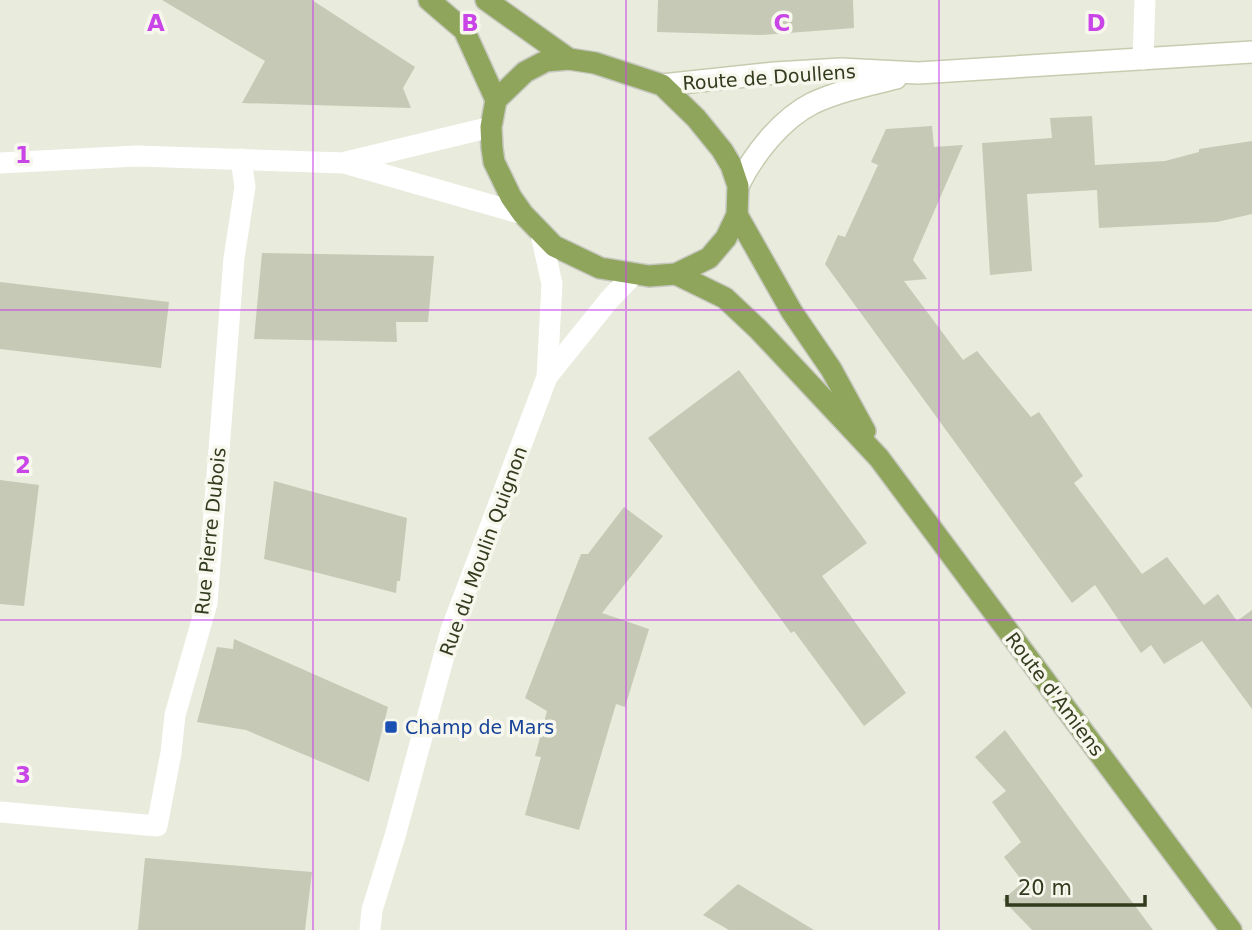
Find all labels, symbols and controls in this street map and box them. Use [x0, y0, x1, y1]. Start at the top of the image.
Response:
text: A [147, 10, 165, 36]
text: B [461, 10, 479, 36]
text: C [774, 10, 790, 36]
text: D [1086, 10, 1106, 36]
street label: Route de Doullens [682, 60, 856, 94]
text: 1 [15, 142, 31, 168]
street label: Rue du Moulin Quignon [435, 443, 531, 659]
street label: Rue Pierre Dubois [190, 446, 230, 616]
text: 2 [15, 452, 31, 478]
street label: Route d'Amiens [1001, 628, 1109, 760]
place label: Champ de Mars [405, 716, 554, 738]
marker: Champ de Mars [383, 719, 399, 735]
text: 3 [15, 762, 31, 788]
scale bar [1007, 864, 1145, 908]
text: 20 m [1018, 876, 1072, 900]

